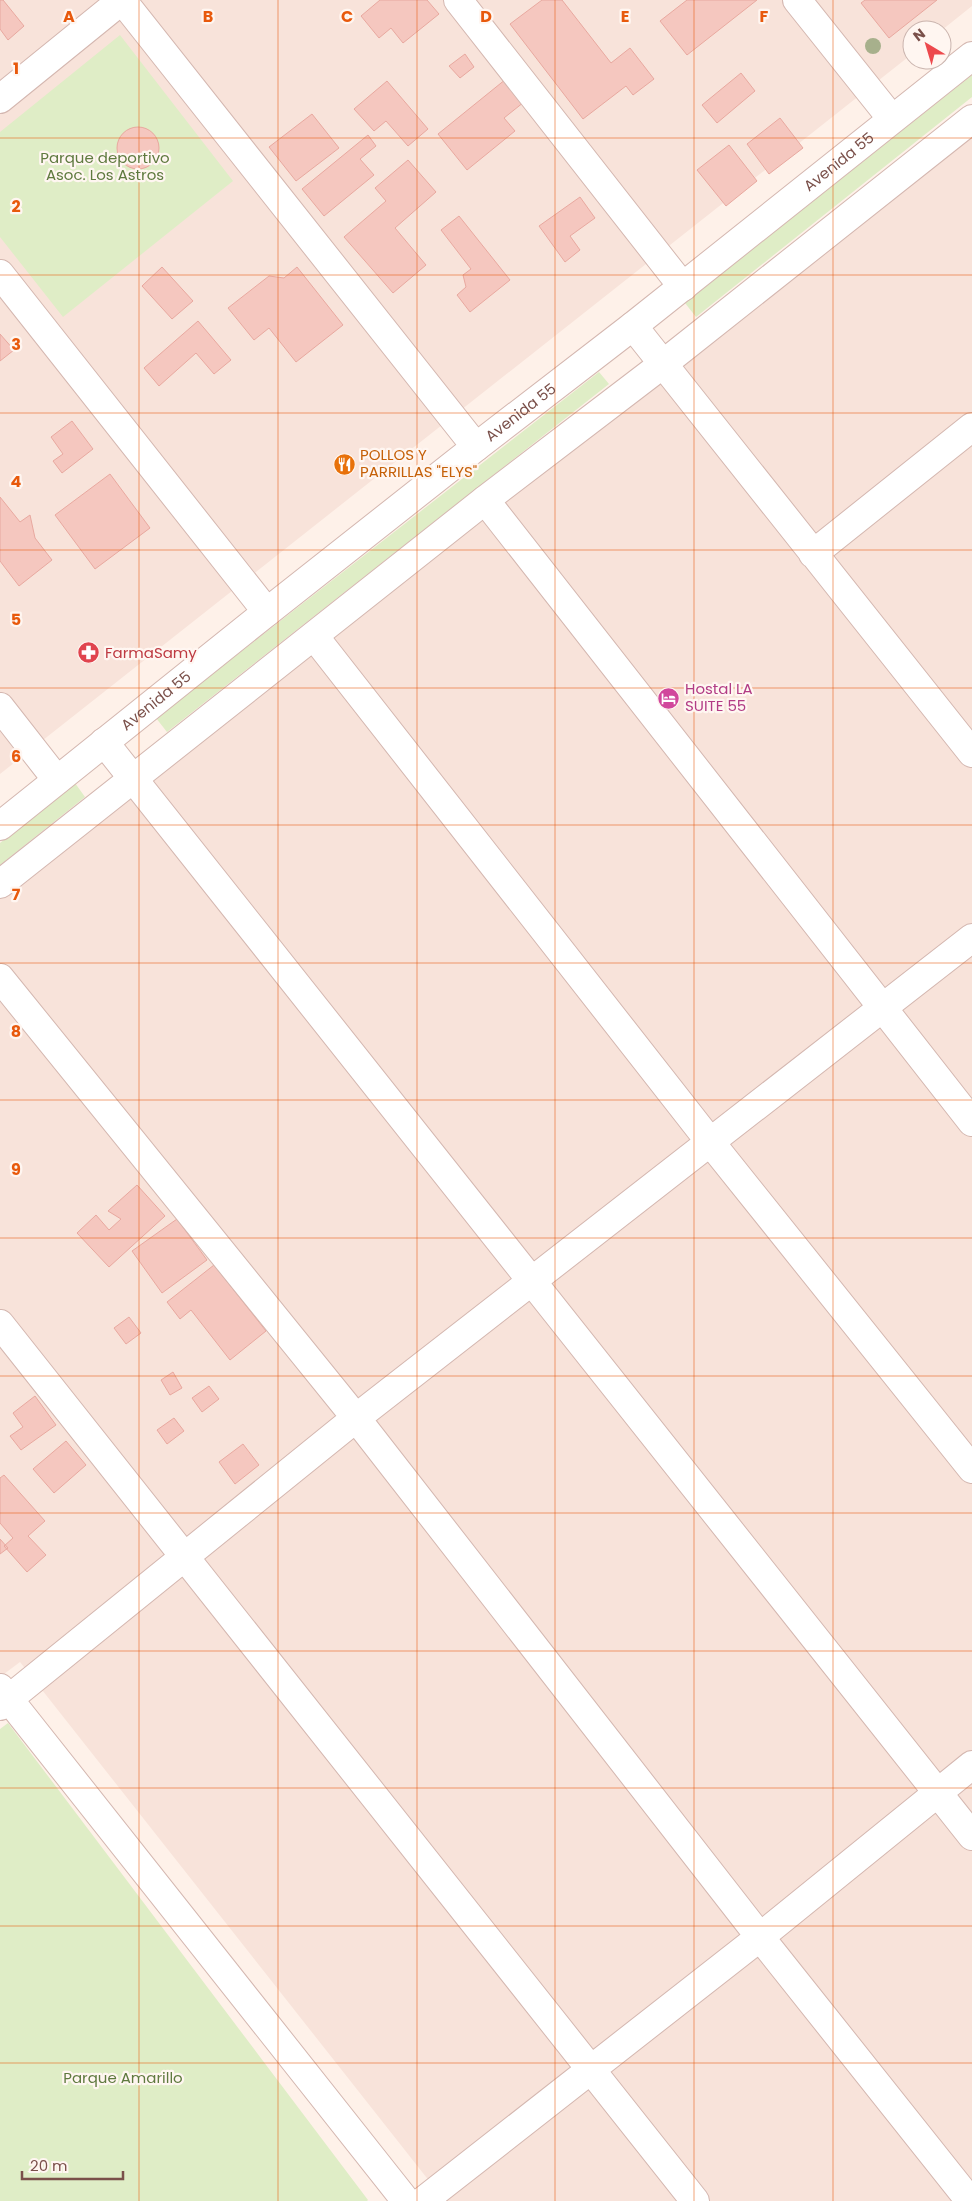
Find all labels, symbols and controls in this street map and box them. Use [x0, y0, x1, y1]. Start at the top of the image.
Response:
text: A [63, 5, 75, 28]
text: B [203, 5, 213, 28]
text: C [341, 5, 353, 28]
text: D [480, 5, 492, 28]
text: E [621, 5, 629, 28]
text: F [760, 5, 769, 28]
north arrow [902, 20, 952, 70]
text: N [909, 24, 929, 46]
text: 1 [13, 57, 19, 80]
street label: Avenida 55 [799, 127, 878, 196]
park label: Parque deportivo Asoc. Los Astros [40, 147, 170, 185]
text: 2 [11, 195, 21, 218]
text: 3 [11, 333, 21, 356]
street label: Avenida 55 [481, 378, 560, 446]
place label: POLLOS Y PARRILLAS "ELYS" [360, 444, 477, 482]
restaurant icon: POLLOS Y PARRILLAS "ELYS" [332, 452, 356, 476]
text: 4 [11, 470, 22, 493]
text: 5 [11, 608, 21, 631]
pharmacy icon: FarmaSamy [77, 641, 101, 665]
place label: FarmaSamy [105, 642, 197, 663]
street label: Avenida 55 [116, 666, 195, 735]
place label: Hostal LA SUITE 55 [685, 678, 753, 716]
hotel icon: Hostal LA SUITE 55 [657, 686, 681, 710]
text: 6 [11, 745, 21, 768]
text: 7 [12, 883, 21, 906]
text: 8 [11, 1020, 21, 1043]
text: 9 [11, 1158, 21, 1181]
park label: Parque Amarillo [63, 2067, 183, 2088]
scale bar [22, 2148, 124, 2180]
text: 20 m [30, 2155, 68, 2176]

